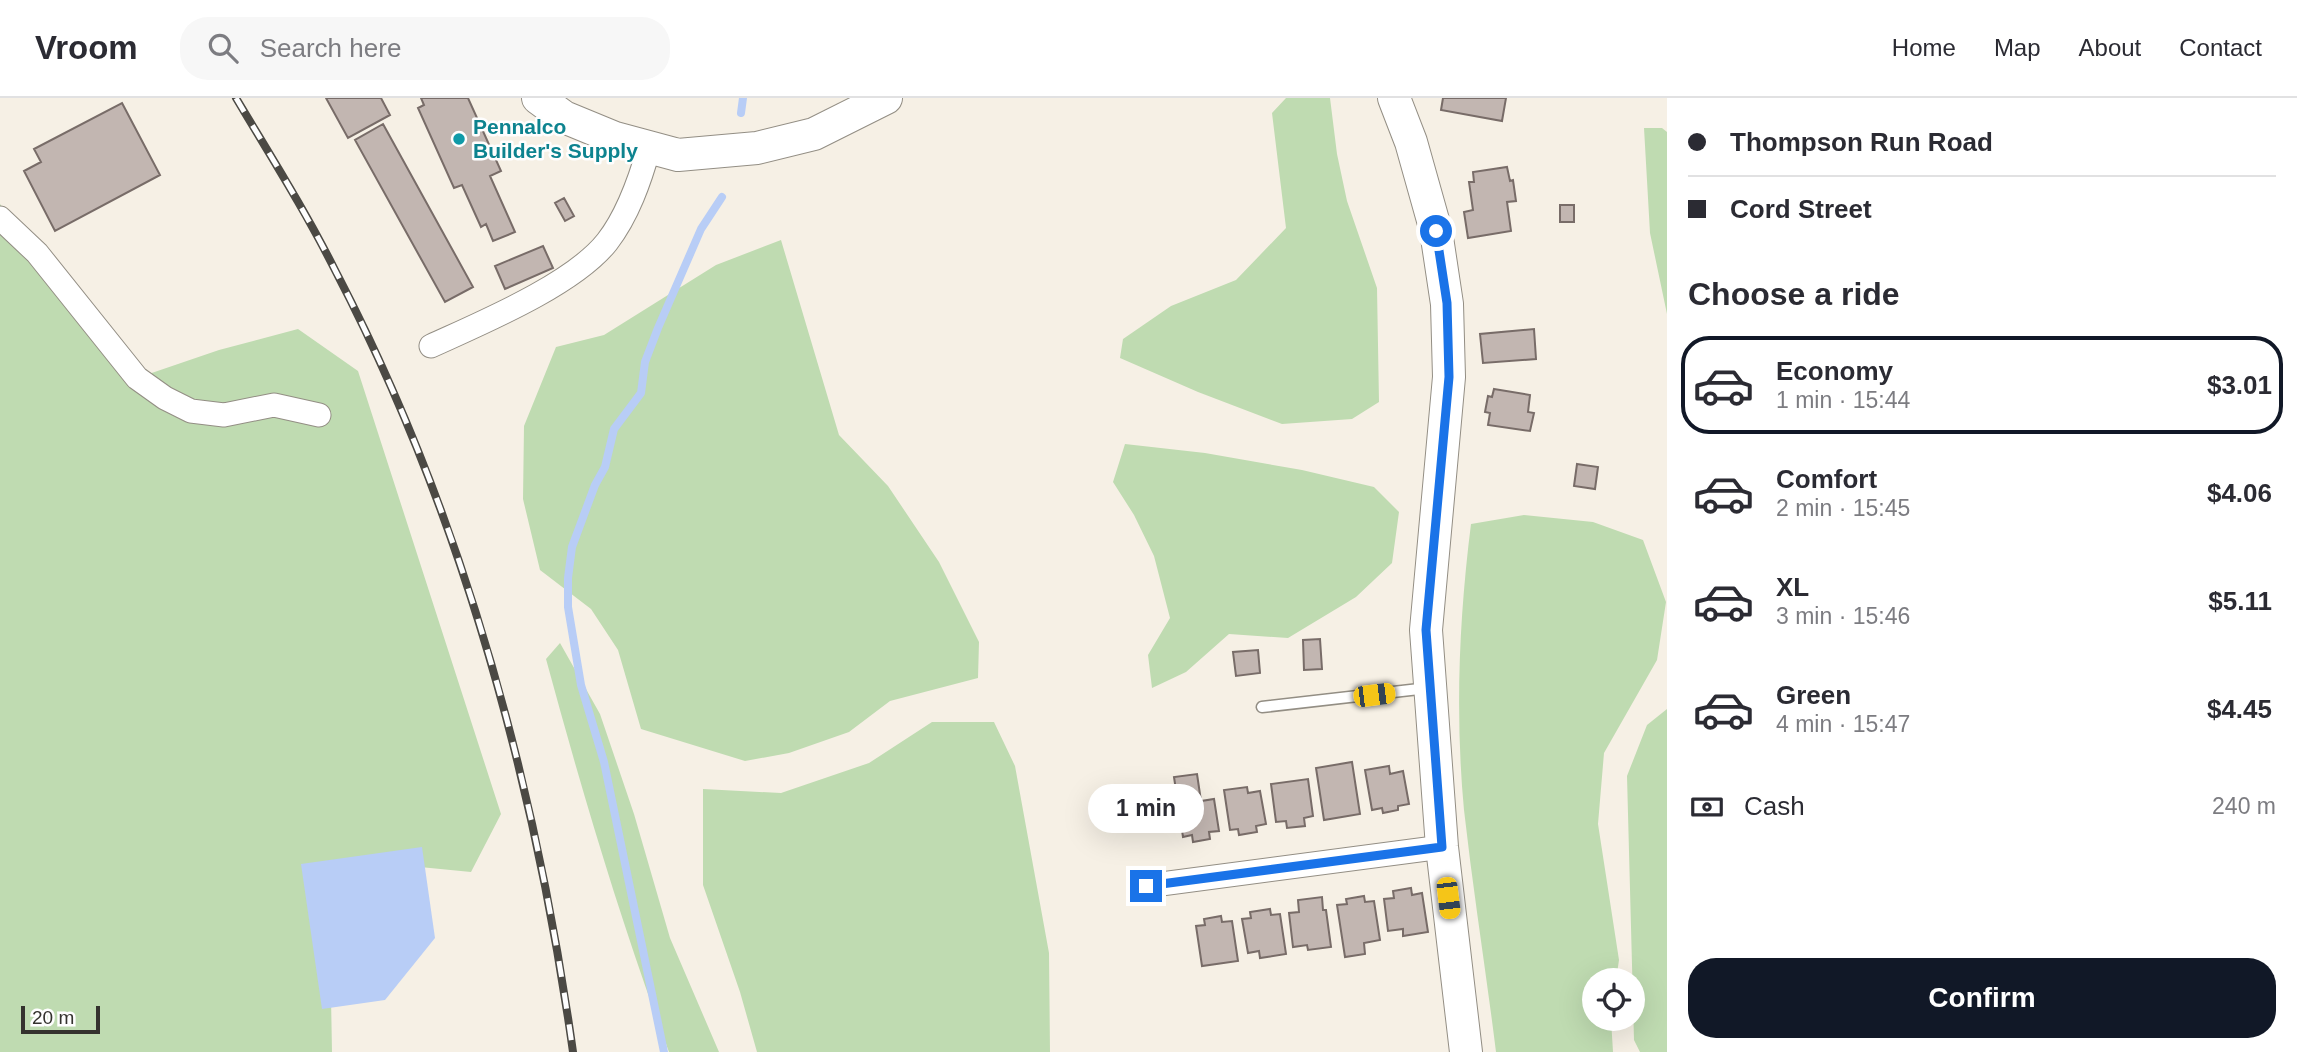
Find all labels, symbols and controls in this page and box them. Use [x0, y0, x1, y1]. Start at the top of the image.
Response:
search box [180, 17, 670, 80]
text: Vroom [35, 29, 138, 66]
icon: search [204, 29, 242, 67]
text: Search here [260, 33, 401, 63]
text: Home [1892, 34, 1956, 61]
text: Map [1994, 34, 2041, 61]
text: About [2079, 34, 2141, 61]
text: Contact [2179, 34, 2262, 61]
place label: Pennalco Builder's Supply [473, 115, 638, 162]
text: Thompson Run Road [1730, 127, 1993, 157]
marker: Pennalco Builder's Supply [451, 131, 467, 147]
text: Cord Street [1730, 194, 1872, 224]
route start [1420, 215, 1452, 247]
text: Choose a ride [1688, 276, 1900, 312]
icon: car [1692, 354, 1755, 417]
text: Economy [1776, 356, 1893, 386]
text: $3.01 [2207, 370, 2272, 400]
text: 1 min · 15:44 [1776, 387, 1910, 413]
icon: car [1692, 462, 1755, 525]
text: Comfort [1776, 464, 1877, 494]
text: $4.06 [2207, 478, 2272, 508]
text: 2 min · 15:45 [1776, 495, 1910, 521]
icon: car [1692, 570, 1755, 633]
text: XL [1776, 572, 1809, 602]
text: $5.11 [2208, 586, 2272, 616]
text: 3 min · 15:46 [1776, 603, 1910, 629]
icon: car [1692, 678, 1755, 741]
text: Green [1776, 680, 1851, 710]
car [1352, 682, 1397, 708]
text: $4.45 [2207, 694, 2272, 724]
text: 4 min · 15:47 [1776, 711, 1910, 737]
callout: 1 min [1088, 784, 1204, 834]
icon: cash [1688, 788, 1726, 826]
text: Cash [1744, 791, 1805, 821]
text: 240 m [2212, 793, 2276, 819]
text: 1 min [1116, 795, 1176, 821]
route end [1130, 870, 1162, 902]
car [1436, 876, 1461, 920]
button: Confirm [1688, 958, 2276, 1038]
map controls [1582, 968, 1645, 1031]
button: locate [1582, 968, 1645, 1031]
scale bar [21, 1003, 100, 1035]
text: 20 m [32, 1007, 74, 1028]

